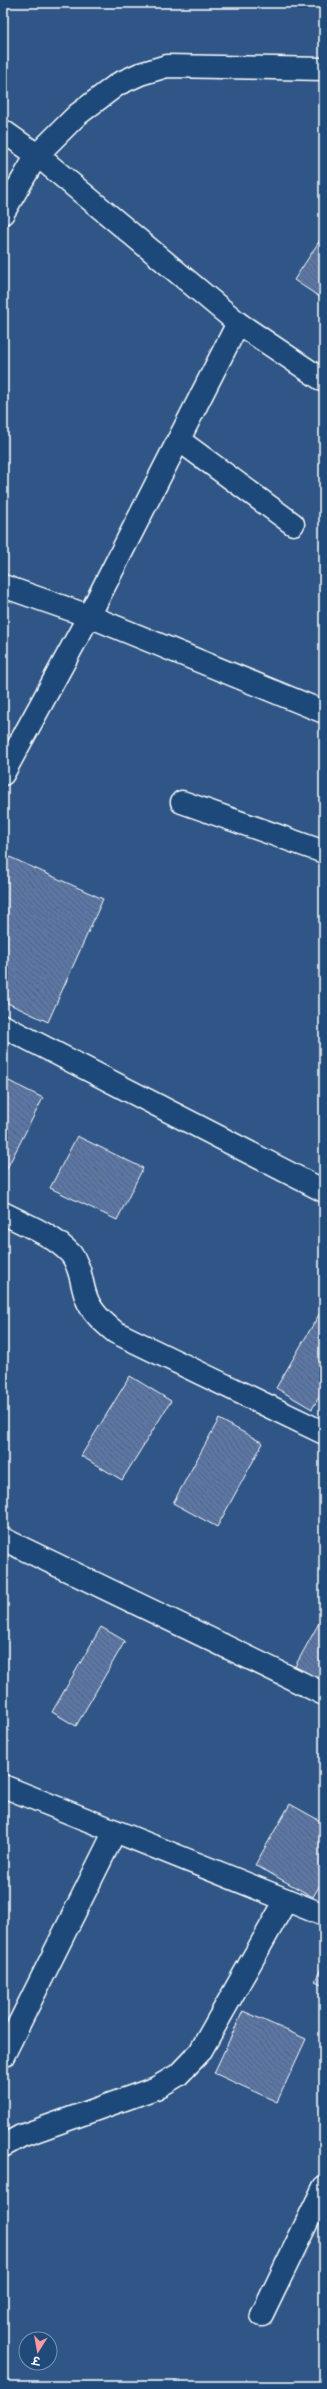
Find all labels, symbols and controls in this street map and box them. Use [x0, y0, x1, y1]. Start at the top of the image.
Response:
north arrow [18, 2331, 58, 2371]
text: उ [30, 2353, 42, 2369]

